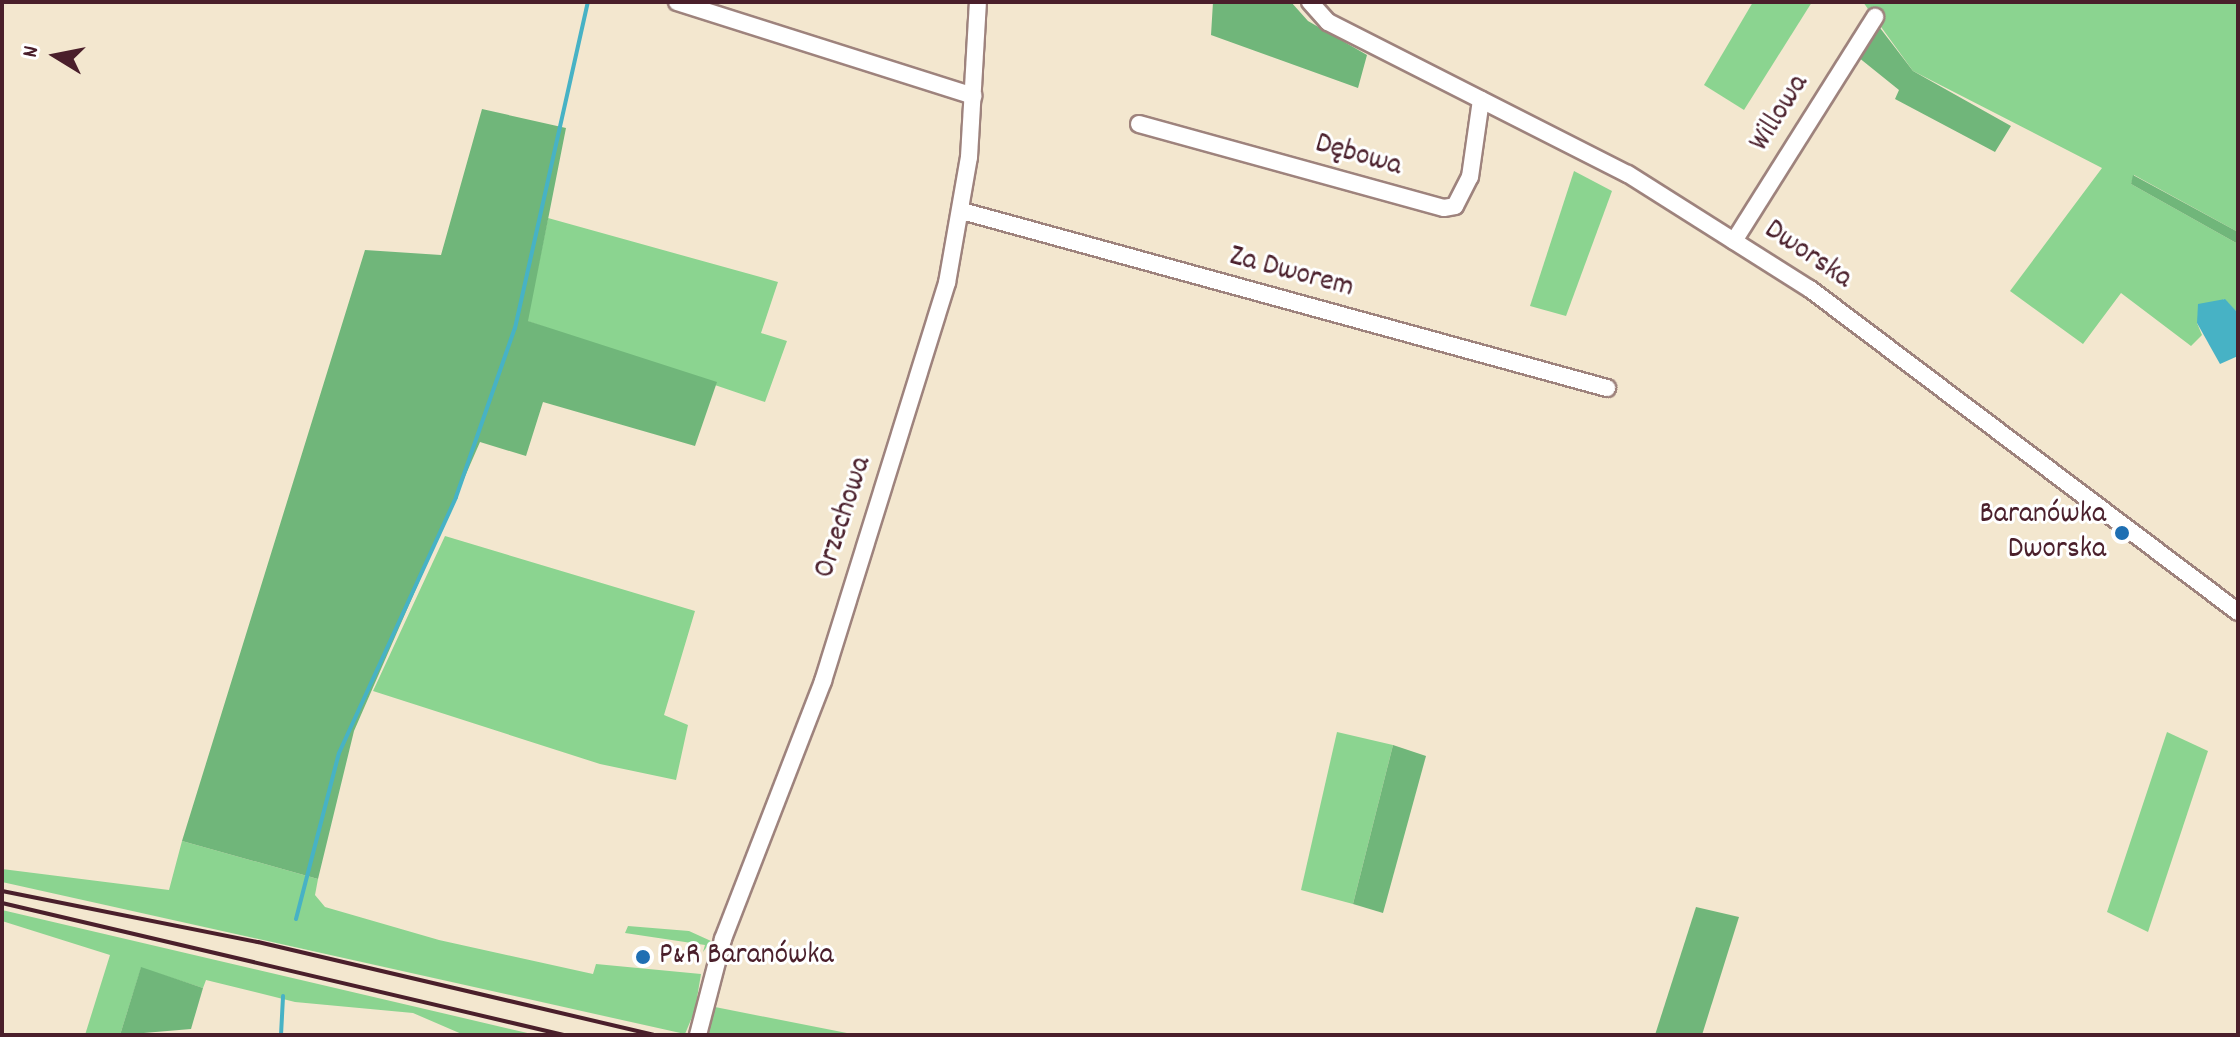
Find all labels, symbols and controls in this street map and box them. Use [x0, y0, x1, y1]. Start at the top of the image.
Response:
north arrow [16, 16, 96, 96]
text: N [16, 44, 48, 60]
street label: Willowa [1744, 69, 1818, 159]
street label: Dębowa [1311, 128, 1405, 186]
street label: Dworska [1756, 214, 1858, 298]
street label: Za Dworem [1225, 240, 1357, 308]
street label: Orzechowa [808, 453, 882, 583]
place label: Baranówka Dworska [1980, 498, 2106, 568]
marker: Baranówka Dworska [2113, 524, 2131, 542]
place label: P&R Baranówka [659, 939, 834, 975]
marker: P&R Baranówka [634, 948, 652, 966]

